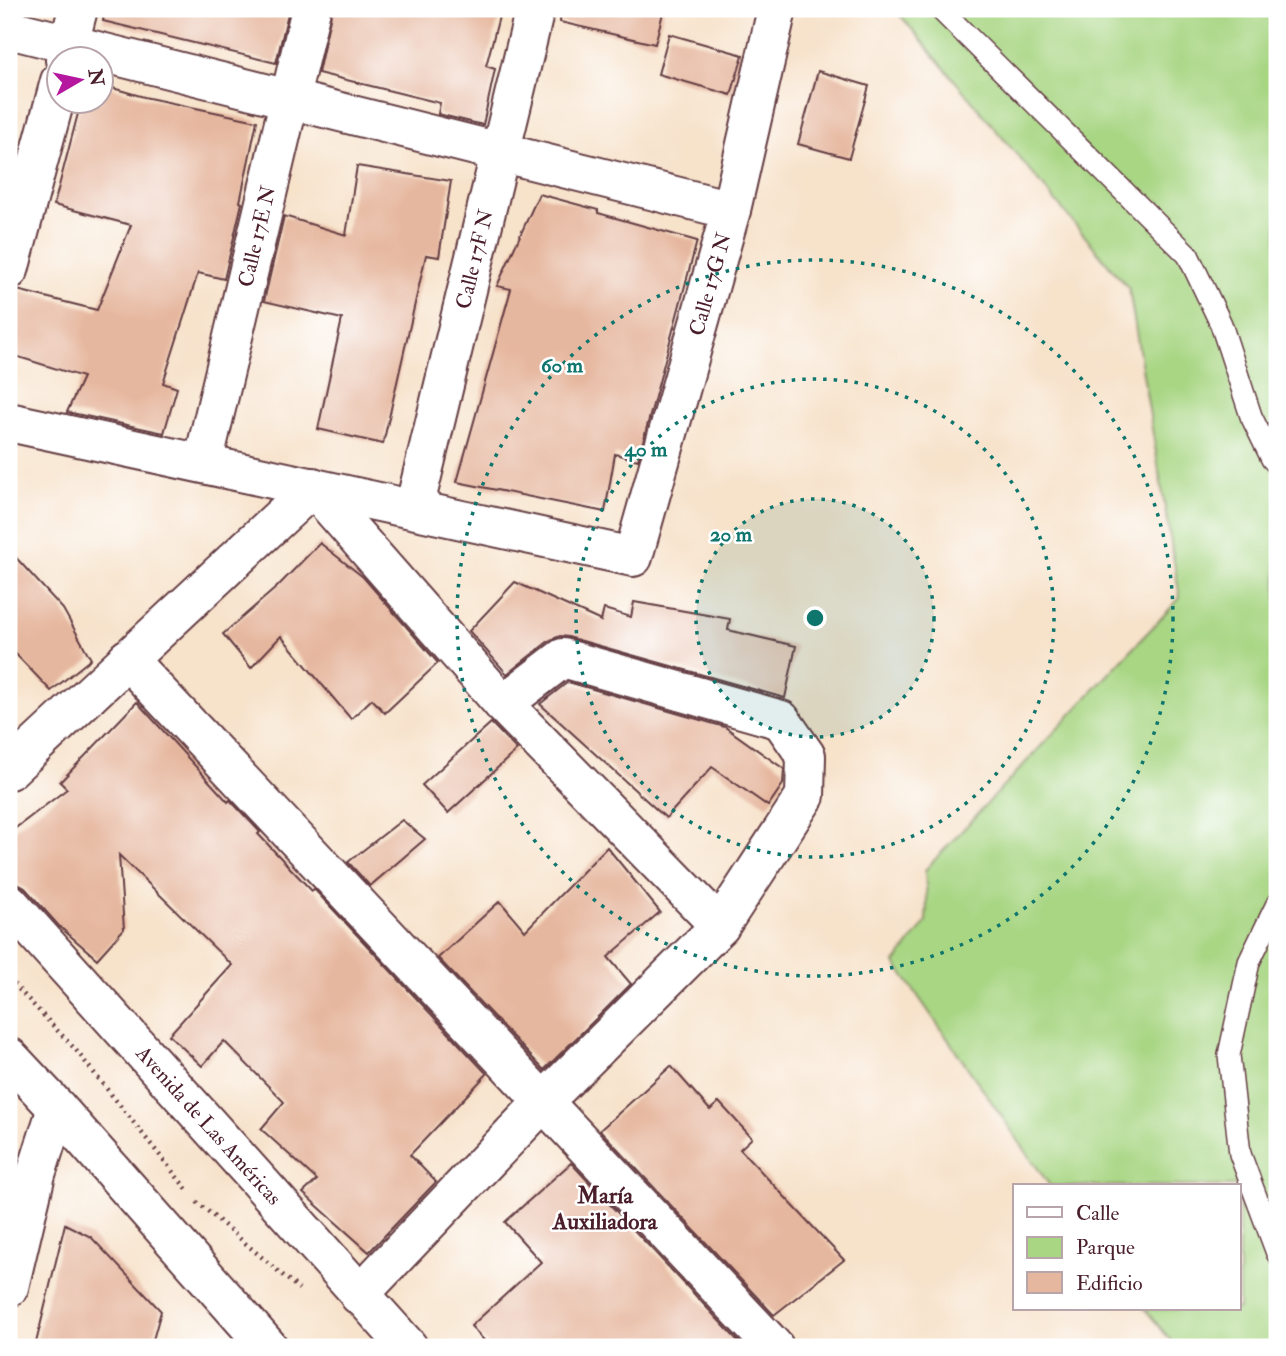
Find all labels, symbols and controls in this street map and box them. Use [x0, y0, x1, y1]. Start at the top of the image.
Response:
north arrow [46, 46, 116, 116]
text: N [82, 66, 109, 89]
street label: Calle 17E N [232, 183, 283, 290]
street label: Calle 17F N [450, 207, 500, 312]
street label: Calle 17G N [683, 229, 738, 339]
text: 60 m [541, 352, 584, 379]
text: 40 m [624, 436, 668, 463]
text: 20 m [710, 521, 753, 548]
centre of rings [803, 606, 827, 630]
street label: Avenida de Las Américas [129, 1040, 287, 1211]
district label: María Auxiliadora [552, 1181, 659, 1236]
legend [1013, 1184, 1240, 1310]
text: Calle [1076, 1200, 1120, 1227]
text: Parque [1076, 1234, 1135, 1261]
text: Edificio [1076, 1270, 1143, 1297]

